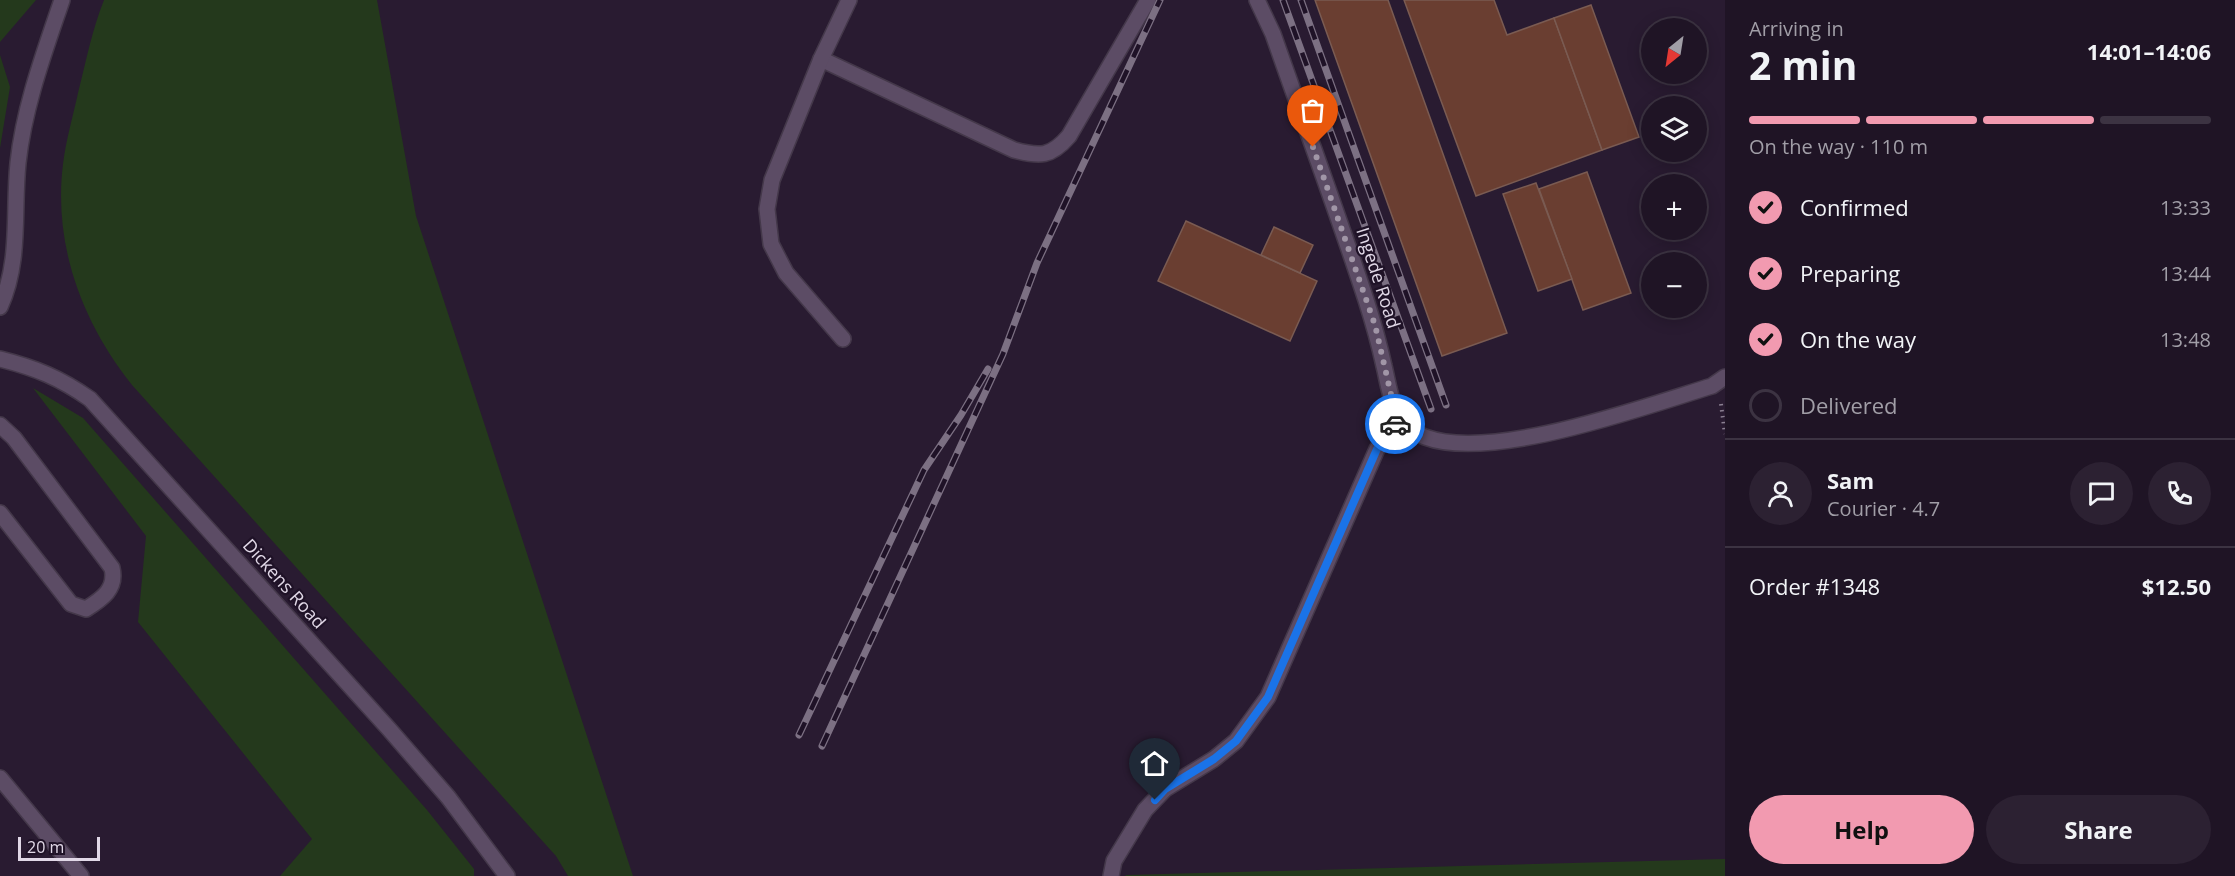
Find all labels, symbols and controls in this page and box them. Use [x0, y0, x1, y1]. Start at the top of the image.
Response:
text: Arriving in [1749, 15, 1844, 42]
north arrow [1641, 18, 1707, 84]
map controls [1641, 18, 1707, 318]
text: 14:01–14:06 [2087, 36, 2211, 66]
text: 2 min [1749, 38, 1857, 91]
pin [1287, 85, 1338, 147]
icon: bag [1296, 94, 1329, 127]
button: layers [1641, 96, 1707, 162]
text: On the way · 110 m [1749, 133, 1928, 160]
button: + [1641, 174, 1707, 240]
icon: check [1749, 191, 1782, 224]
text: Confirmed [1800, 192, 1909, 222]
text: 13:33 [2160, 194, 2211, 221]
street label: Ingede Road [1351, 224, 1407, 331]
button: − [1641, 252, 1707, 318]
icon: check [1749, 257, 1782, 290]
text: Preparing [1800, 258, 1900, 288]
text: 13:44 [2160, 260, 2211, 287]
icon: check [1749, 323, 1782, 356]
text: On the way [1800, 324, 1916, 354]
text: 13:48 [2160, 326, 2211, 353]
text: Delivered [1800, 390, 1898, 420]
courier [1365, 394, 1425, 454]
icon: car [1379, 408, 1412, 441]
button: person [1749, 462, 1812, 525]
button: chat [2070, 462, 2133, 525]
button: phone [2148, 462, 2211, 525]
text: Sam [1827, 465, 1874, 495]
text: Courier · 4.7 [1827, 495, 1940, 522]
street label: Dickens Road [238, 533, 331, 633]
text: Order #1348 [1749, 571, 1880, 601]
text: $12.50 [2142, 571, 2211, 601]
pin [1129, 738, 1180, 800]
icon: home [1138, 747, 1171, 780]
button: Help [1749, 795, 1974, 864]
button: Share [1986, 795, 2211, 864]
scale bar [18, 834, 100, 862]
text: 20 m [27, 836, 64, 858]

